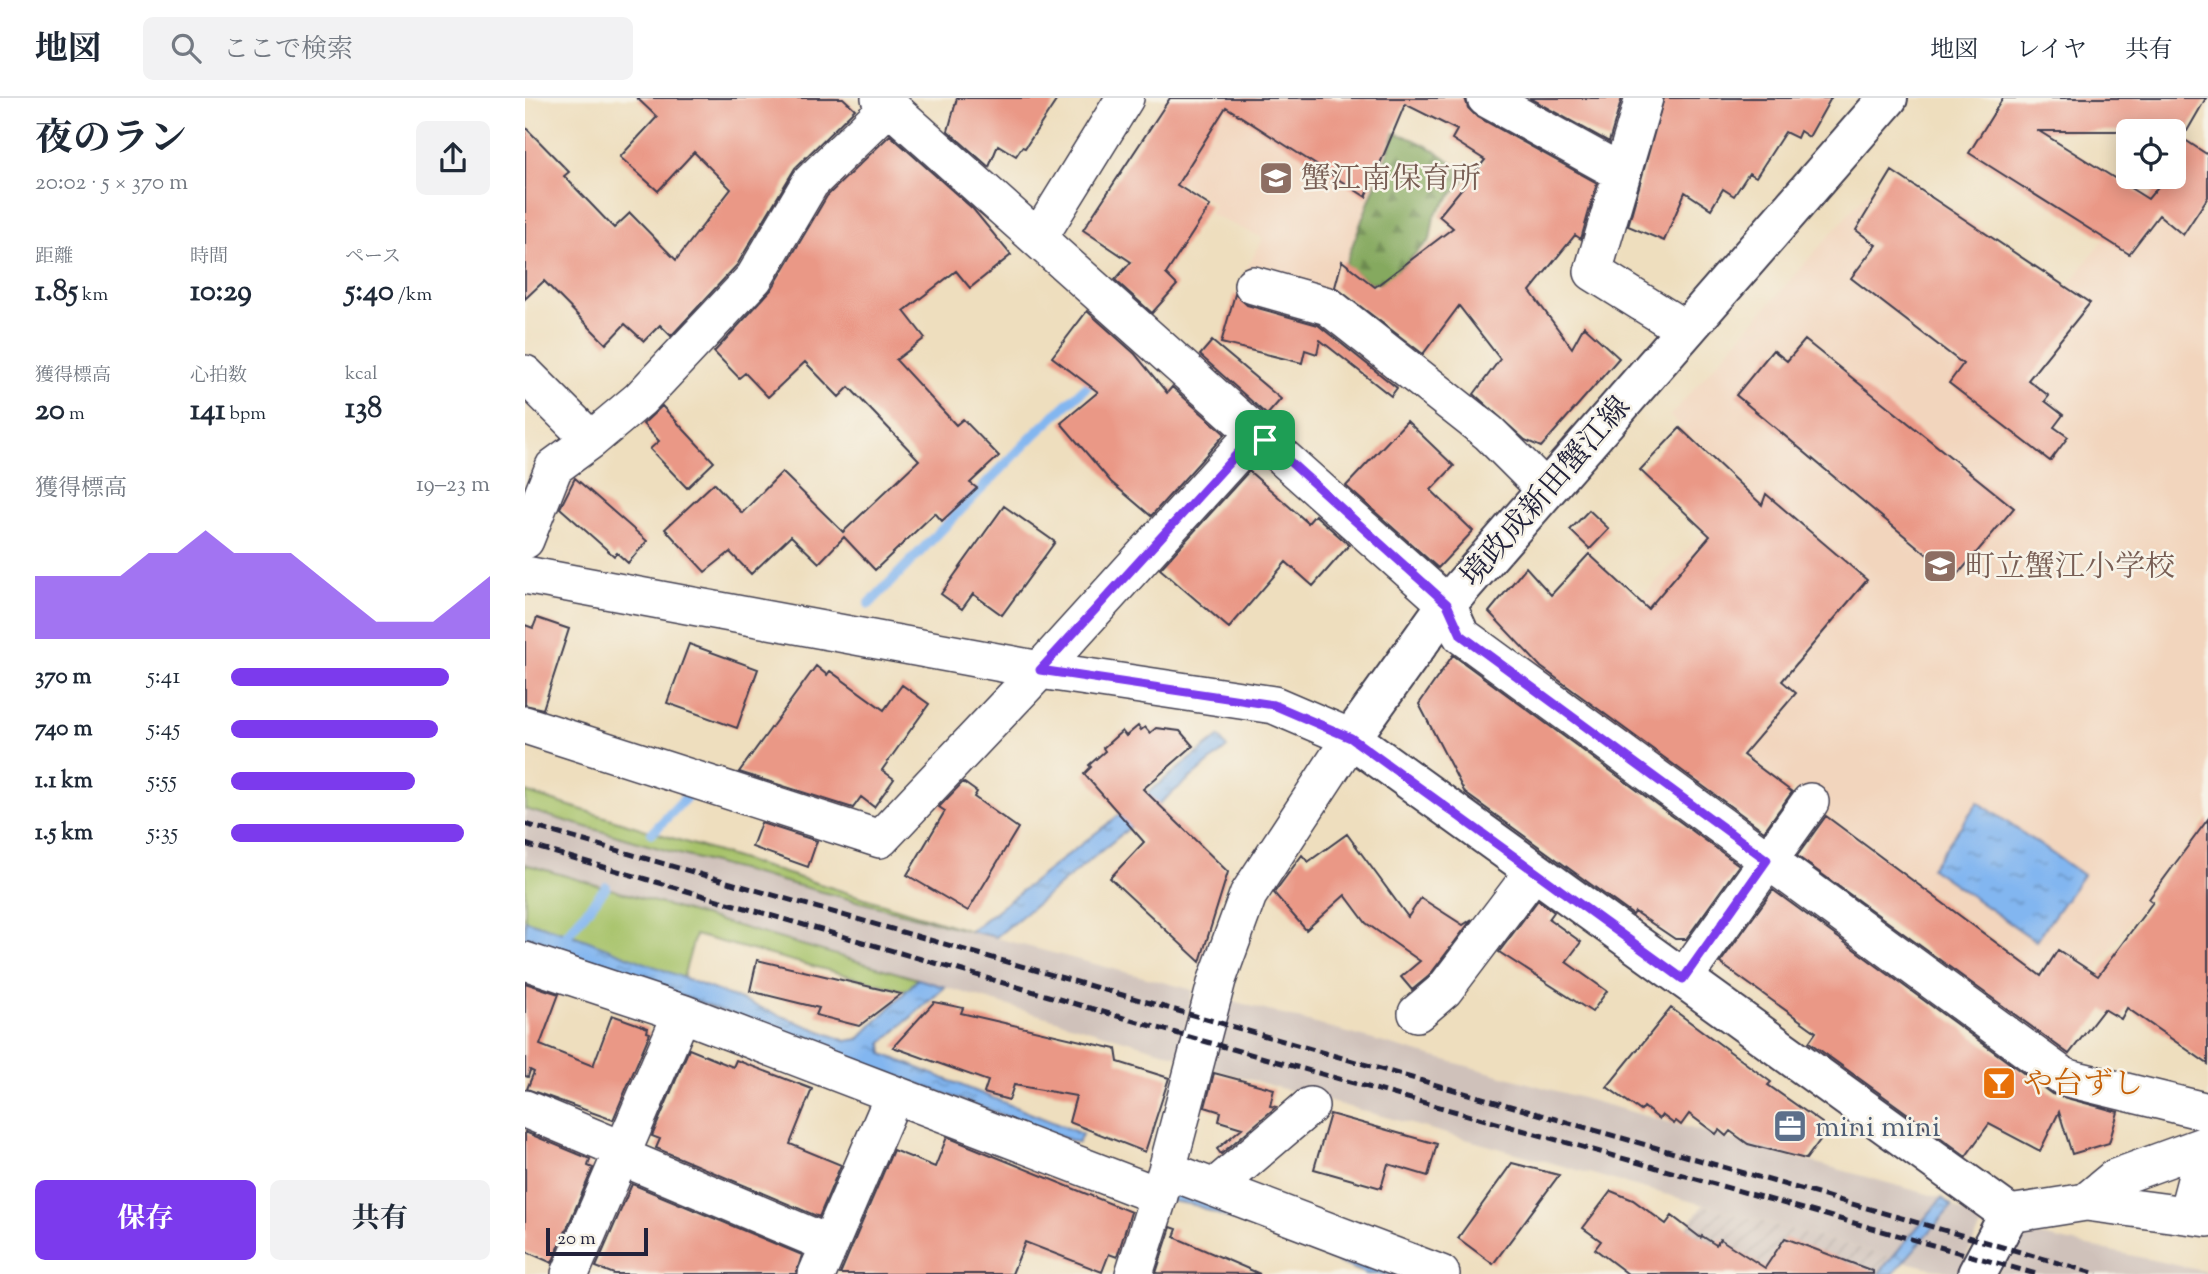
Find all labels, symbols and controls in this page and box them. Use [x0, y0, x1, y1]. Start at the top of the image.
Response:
search box [143, 17, 633, 80]
text: 地図 [35, 27, 101, 75]
icon: search [167, 29, 205, 67]
text: ここで検索 [223, 32, 353, 69]
text: 地図 [1930, 34, 1978, 68]
text: レイヤ [2016, 34, 2087, 68]
text: 共有 [2125, 34, 2173, 68]
text: 夜のラン [35, 114, 187, 168]
map controls [2116, 119, 2186, 189]
button: locate [2116, 119, 2186, 189]
button: share [416, 121, 490, 195]
school or university icon: 蟹江南保育所 [1257, 159, 1295, 197]
place label: 蟹江南保育所 [1301, 159, 1481, 202]
text: 20:02 · 5 × 370 m [35, 167, 188, 200]
text: 距離 [35, 244, 73, 271]
text: 時間 [190, 244, 228, 271]
text: ペース [345, 244, 401, 271]
text: 1.85 [35, 271, 78, 314]
text: 10:29 [190, 271, 252, 314]
text: 5:40 [345, 271, 394, 314]
text: km [78, 282, 108, 309]
text: /km [394, 282, 432, 309]
text: kcal [345, 361, 378, 388]
text: 獲得標高 [35, 363, 111, 390]
text: 心拍数 [190, 363, 247, 390]
text: 138 [345, 388, 382, 431]
street label: 境政成新田蟹江線 [1452, 388, 1642, 597]
text: 20 [35, 390, 65, 433]
text: 141 [190, 390, 226, 433]
text: m [65, 401, 85, 428]
text: bpm [226, 401, 266, 428]
pin [1235, 410, 1295, 470]
icon: arrive [1246, 421, 1284, 459]
text: 19–23 m [416, 469, 490, 502]
text: 獲得標高 [35, 473, 127, 506]
school or university icon: 町立蟹江小学校 [1921, 547, 1959, 585]
place label: 町立蟹江小学校 [1965, 547, 2175, 590]
text: 370 m [35, 661, 91, 694]
text: 5:41 [147, 661, 180, 694]
text: 740 m [35, 713, 92, 746]
text: 5:45 [147, 713, 180, 746]
text: 1.1 km [35, 765, 93, 798]
text: 5:55 [147, 765, 177, 798]
text: 1.5 km [35, 817, 93, 850]
text: 5:35 [147, 817, 178, 850]
bar icon: や台ずし [1980, 1064, 2018, 1102]
place label: や台ずし [2023, 1064, 2143, 1107]
office icon: mini mini [1771, 1107, 1809, 1145]
place label: mini mini [1815, 1107, 1941, 1150]
button: 保存 [35, 1180, 256, 1260]
button: 共有 [270, 1180, 490, 1260]
scale bar [546, 1225, 647, 1257]
text: 20 m [557, 1226, 596, 1253]

